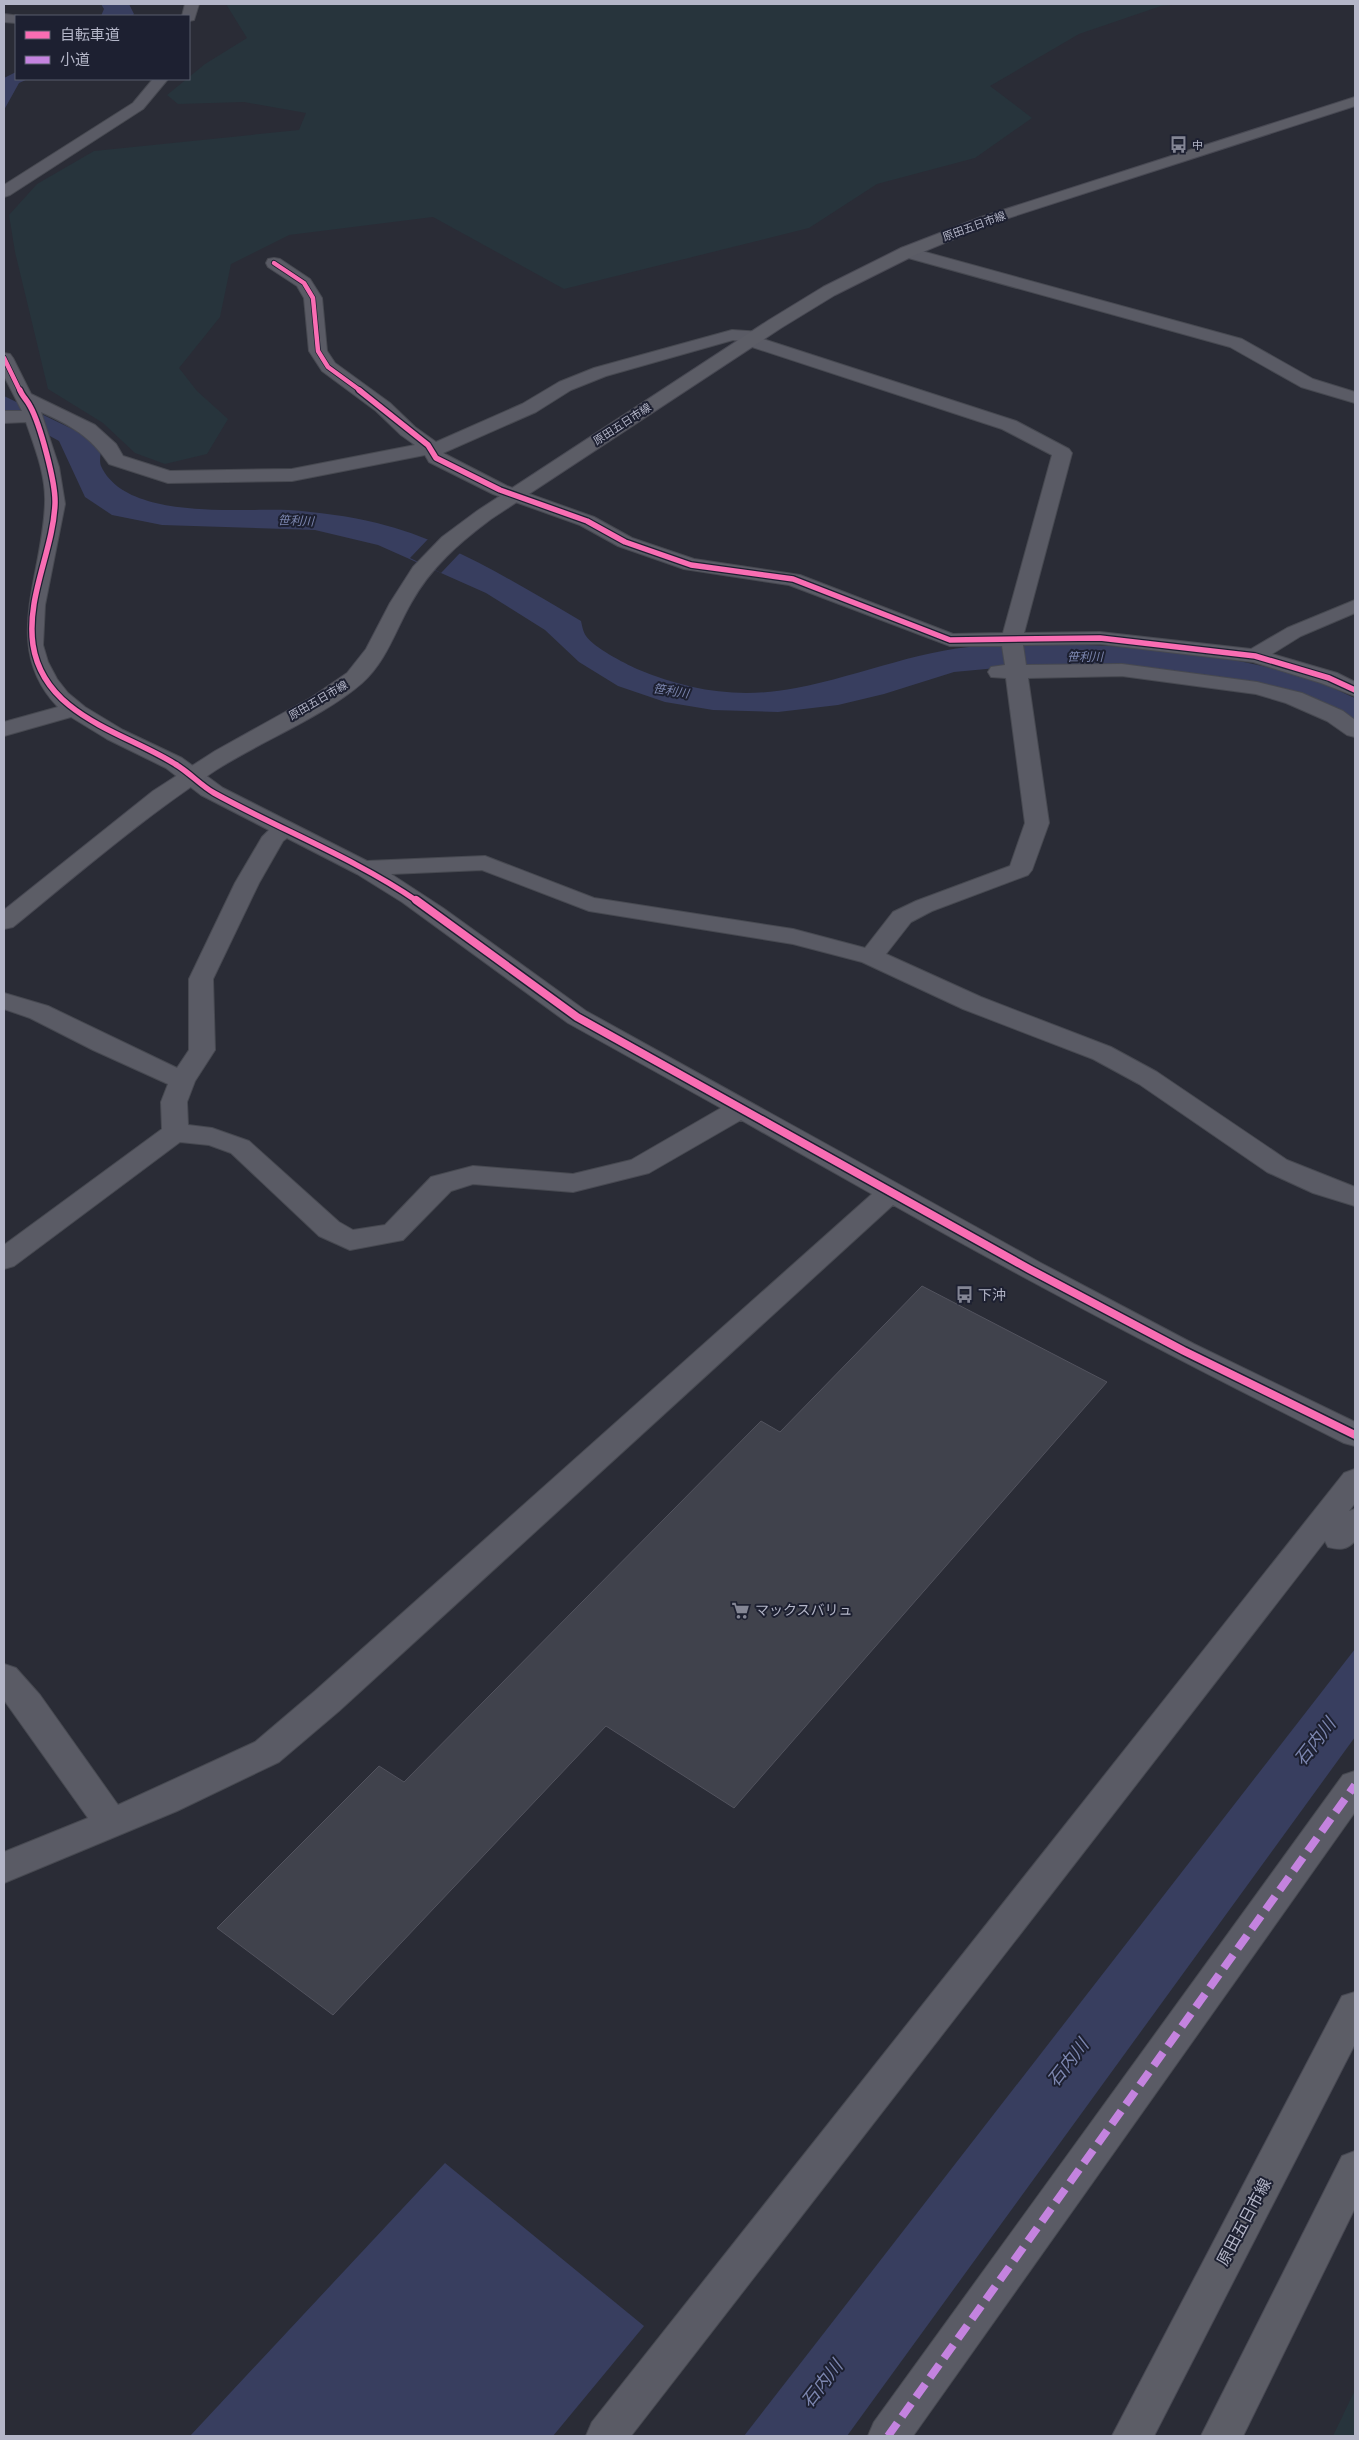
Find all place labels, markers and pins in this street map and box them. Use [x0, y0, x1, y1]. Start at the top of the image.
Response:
bus stop icon: 中 [1168, 135, 1188, 155]
place label: 中 [1192, 138, 1203, 152]
bus stop icon: 下沖 [954, 1285, 974, 1305]
place label: 下沖 [978, 1286, 1006, 1304]
supermarket icon: マックスバリュ [731, 1600, 751, 1620]
place label: マックスバリュ [755, 1601, 853, 1619]

